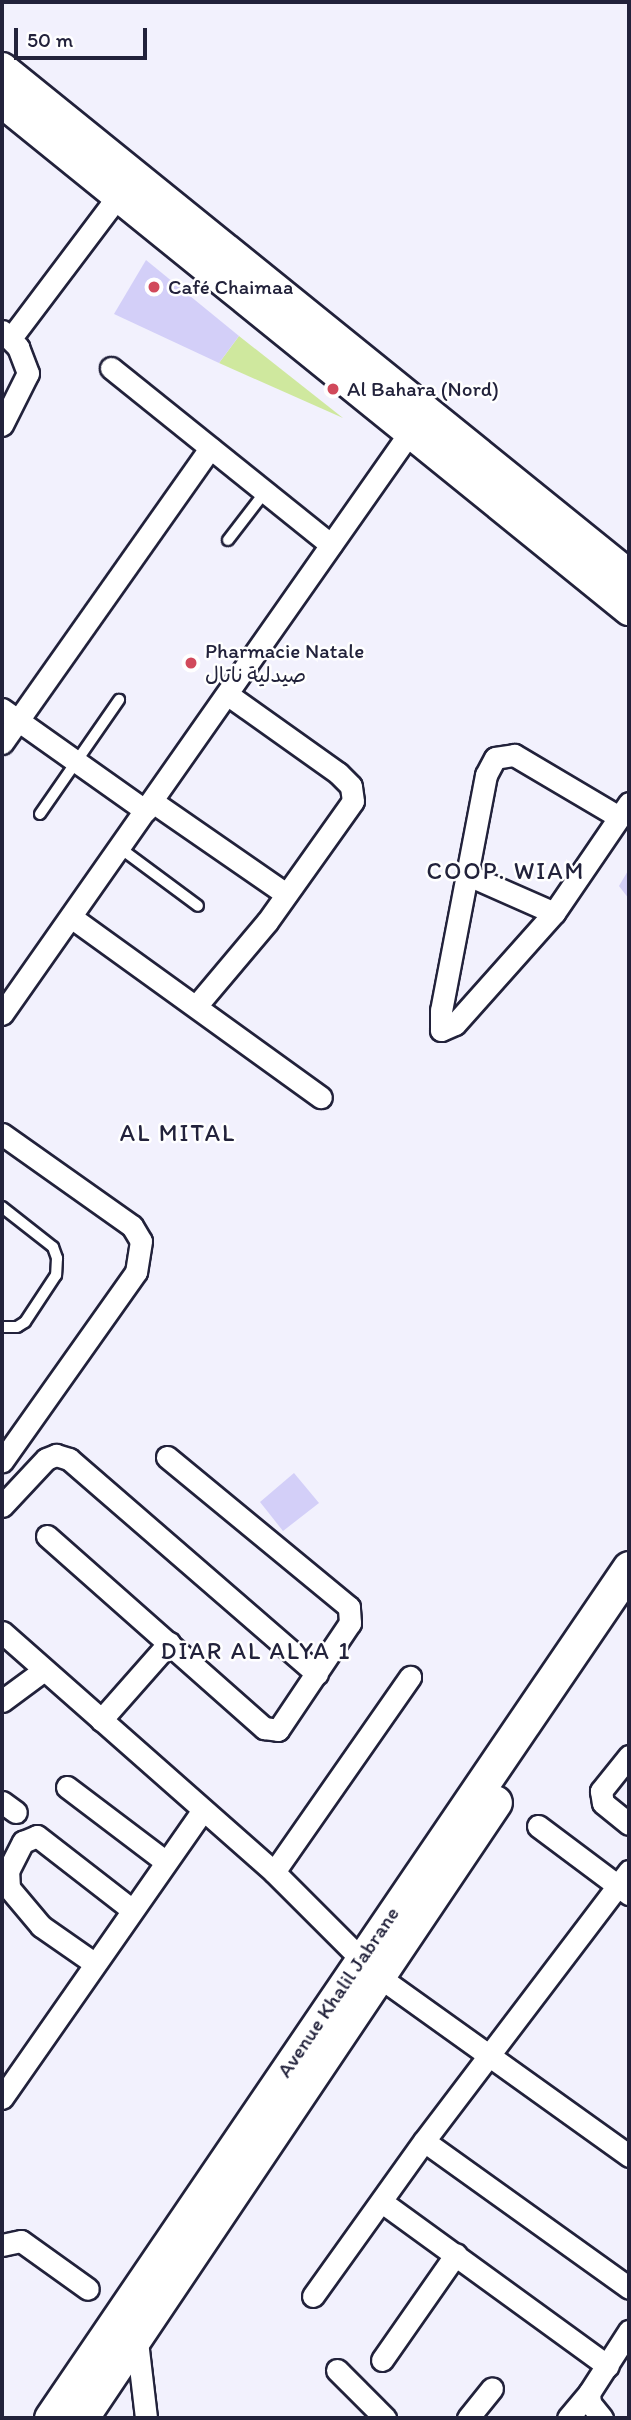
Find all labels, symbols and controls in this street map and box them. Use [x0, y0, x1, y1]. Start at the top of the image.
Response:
scale bar [18, 14, 150, 58]
text: 50 m [27, 27, 73, 52]
place label: Café Chaimaa [168, 274, 294, 300]
marker: Café Chaimaa [146, 279, 162, 295]
place label: Al Bahara (Nord) [347, 376, 499, 402]
marker: Al Bahara (Nord) [325, 381, 341, 397]
place label: Pharmacie Natale صيدلية ناتال [205, 638, 364, 688]
marker: Pharmacie Natale صيدلية ناتال [183, 655, 199, 671]
district label: COOP. WIAM [428, 857, 584, 885]
district label: AL MITAL [120, 1119, 236, 1147]
district label: DIAR AL ALYA 1 [161, 1637, 351, 1665]
street label: Avenue Khalil Jabrane [272, 1902, 404, 2082]

